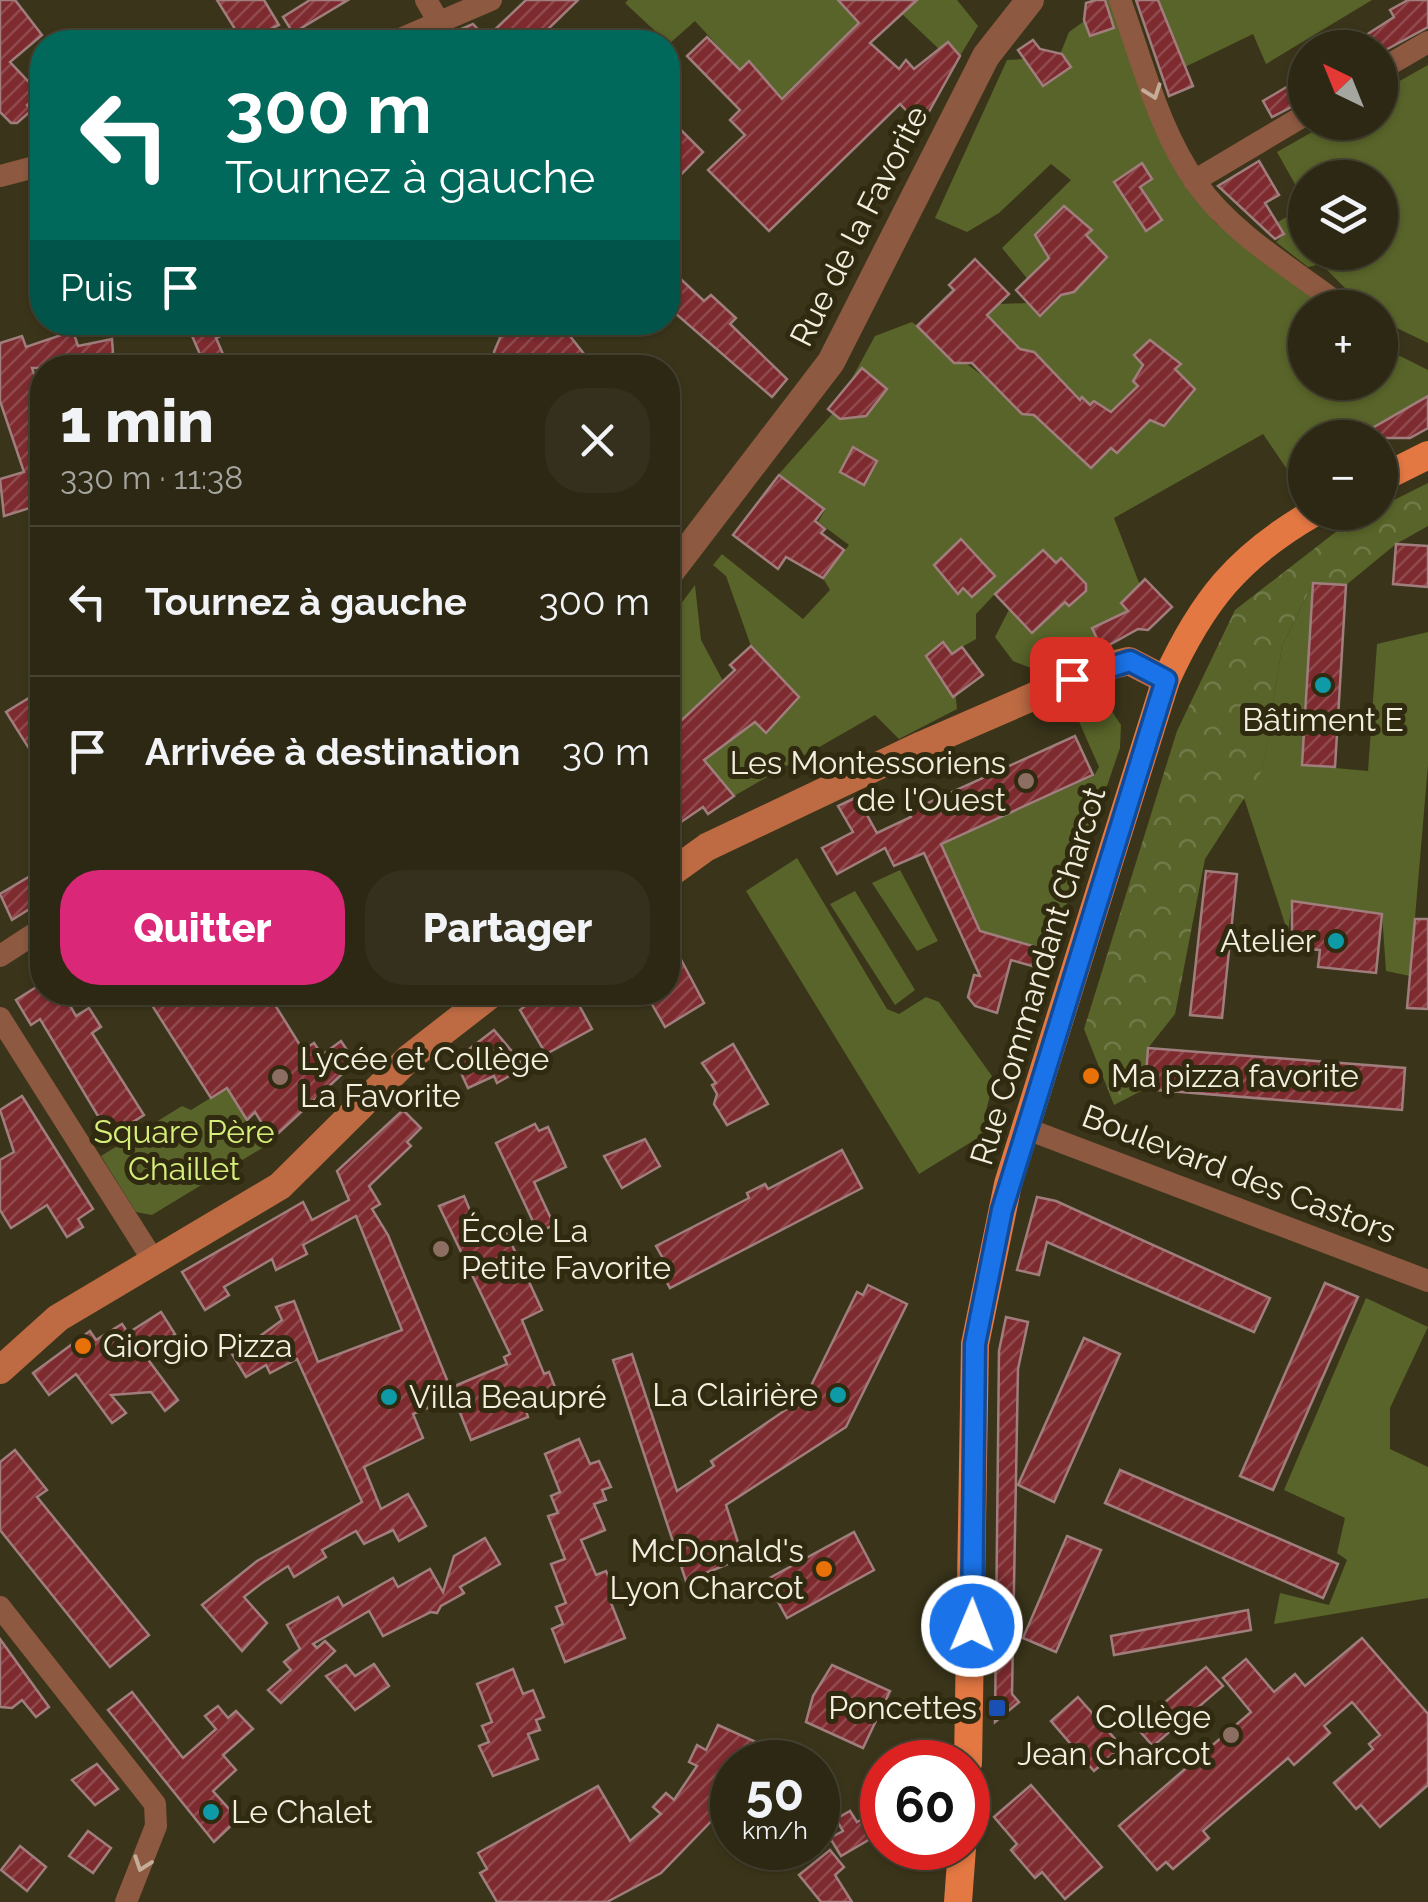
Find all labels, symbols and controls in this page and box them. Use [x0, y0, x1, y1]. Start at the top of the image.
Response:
north arrow [1288, 30, 1398, 140]
map controls [1288, 30, 1398, 530]
text: 300 m [225, 67, 432, 149]
icon: left [60, 70, 190, 200]
one-way arrow [1141, 82, 1162, 99]
street label: Rue de la Favorite [782, 100, 935, 352]
text: Tournez à gauche [225, 151, 595, 204]
button: layers [1288, 160, 1398, 270]
icon: arrive [153, 260, 208, 315]
text: Puis [60, 265, 133, 310]
button: + [1288, 290, 1398, 400]
text: 1 min [60, 386, 214, 456]
button: close [545, 388, 650, 493]
button: − [1288, 420, 1398, 530]
text: 330 m · 11:38 [60, 459, 243, 496]
icon: left [60, 574, 115, 629]
text: Tournez à gauche [145, 579, 467, 624]
text: 300 m [539, 579, 650, 624]
pin [1030, 637, 1115, 722]
icon: arrive [1045, 652, 1100, 707]
marker: Bâtiment E [1312, 674, 1334, 696]
place label: Bâtiment E [1242, 701, 1404, 738]
icon: arrive [60, 724, 115, 779]
text: Arrivée à destination [145, 729, 521, 774]
text: 30 m [562, 729, 650, 774]
place label: Les Montessoriens de l'Ouest [730, 744, 1006, 818]
marker: Les Montessoriens de l'Ouest [1015, 770, 1037, 792]
street label: Rue Commandant Charcot [962, 782, 1113, 1169]
button: Quitter [60, 870, 345, 985]
button: Partager [365, 870, 650, 985]
place label: Atelier [1220, 922, 1316, 959]
marker: Atelier [1325, 930, 1347, 952]
place label: Lycée et Collège La Favorite [300, 1040, 549, 1114]
place label: Ma pizza favorite [1111, 1057, 1359, 1094]
marker: Ma pizza favorite [1080, 1065, 1102, 1087]
marker: Lycée et Collège La Favorite [269, 1066, 291, 1088]
street label: Boulevard des Castors [1077, 1097, 1401, 1250]
park label: Square Père Chaillet [93, 1113, 275, 1187]
place label: École La Petite Favorite [461, 1212, 671, 1286]
marker: École La Petite Favorite [430, 1238, 452, 1260]
place label: Giorgio Pizza [103, 1327, 292, 1364]
marker: Giorgio Pizza [72, 1335, 94, 1357]
place label: La Clairière [652, 1376, 818, 1413]
place label: Villa Beaupré [409, 1378, 607, 1415]
marker: La Clairière [827, 1384, 849, 1406]
marker: Villa Beaupré [378, 1386, 400, 1408]
place label: McDonald's Lyon Charcot [610, 1532, 804, 1606]
marker: McDonald's Lyon Charcot [813, 1558, 835, 1580]
position arrow [920, 1574, 1024, 1678]
place label: Poncettes [828, 1689, 977, 1726]
marker: Poncettes [986, 1697, 1008, 1719]
place label: Collège Jean Charcot [1017, 1698, 1211, 1772]
marker: Collège Jean Charcot [1220, 1724, 1242, 1746]
speed limit sign: 60 [860, 1740, 990, 1870]
text: 50 [746, 1763, 804, 1822]
place label: Le Chalet [231, 1793, 373, 1830]
marker: Le Chalet [200, 1801, 222, 1823]
text: km/h [742, 1815, 808, 1845]
one-way arrow [134, 1855, 154, 1872]

